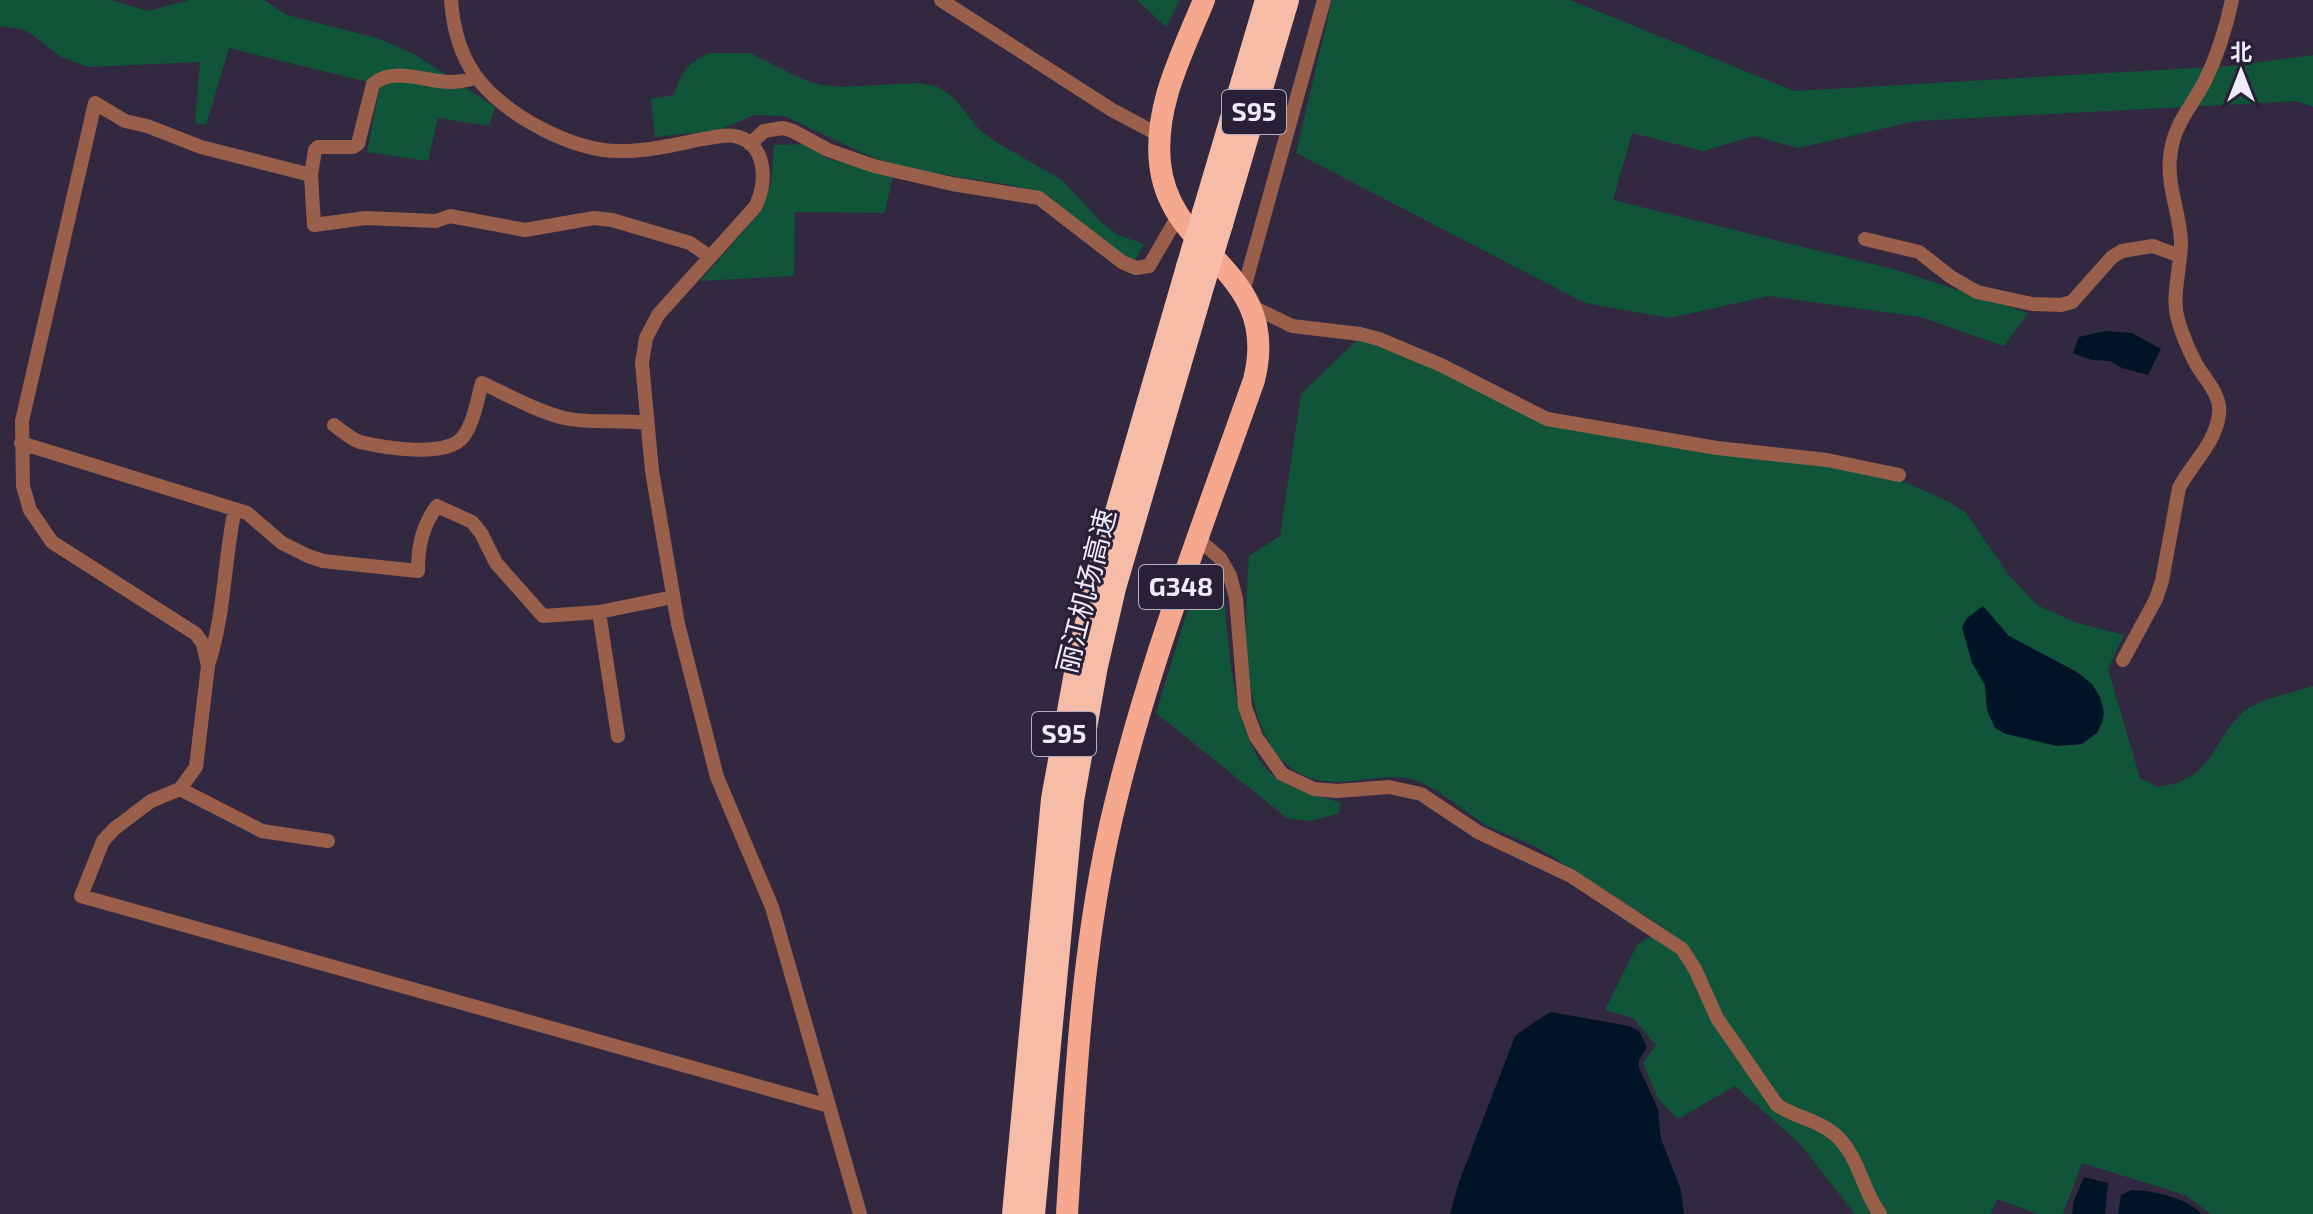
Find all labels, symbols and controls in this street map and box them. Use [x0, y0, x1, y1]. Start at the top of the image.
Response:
north arrow [2201, 32, 2281, 112]
text: 北 [2230, 38, 2252, 64]
road number: S95 [1222, 90, 1286, 134]
street label: 丽江机场高速 [1048, 505, 1122, 676]
road number: G348 [1139, 565, 1223, 609]
road number: S95 [1032, 712, 1096, 756]

